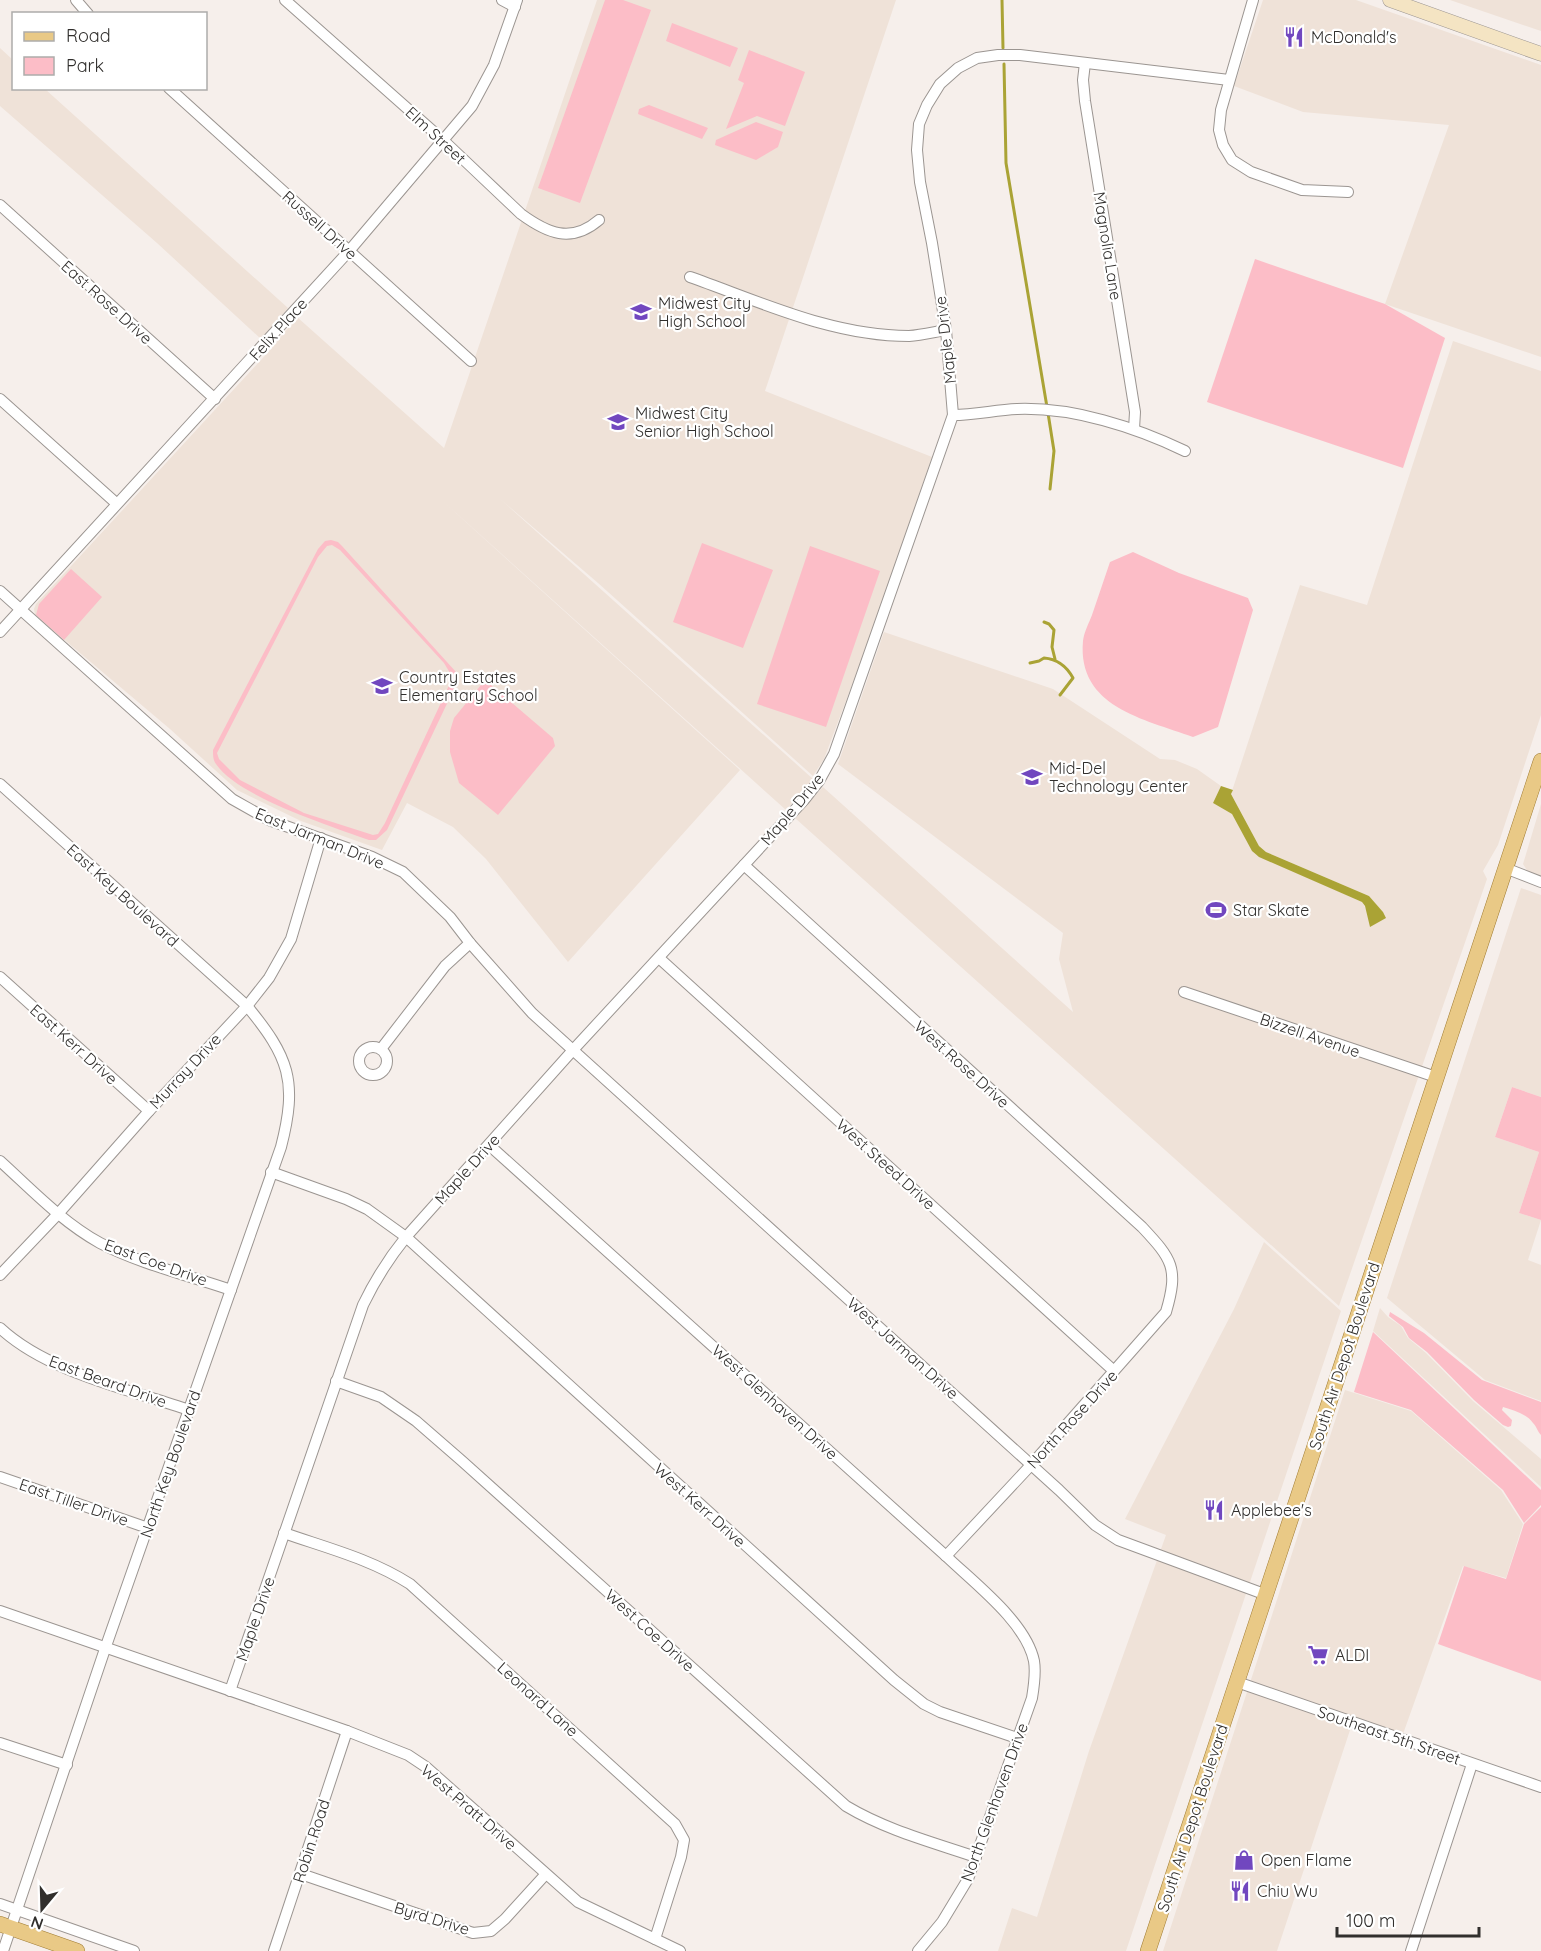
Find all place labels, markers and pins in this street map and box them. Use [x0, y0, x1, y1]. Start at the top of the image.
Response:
restaurant icon: McDonald's [1282, 25, 1306, 49]
place label: McDonald's [1311, 27, 1397, 47]
place label: Midwest City High School [658, 293, 751, 331]
school or university icon: Midwest City High School [629, 300, 653, 324]
place label: Midwest City Senior High School [635, 403, 774, 441]
school or university icon: Midwest City Senior High School [606, 410, 630, 434]
place label: Country Estates Elementary School [399, 667, 538, 705]
school or university icon: Country Estates Elementary School [370, 674, 394, 698]
place label: Mid-Del Technology Center [1049, 758, 1188, 796]
school or university icon: Mid-Del Technology Center [1020, 765, 1044, 789]
sports icon: Star Skate [1204, 898, 1228, 922]
place label: Star Skate [1233, 900, 1309, 920]
restaurant icon: Applebee's [1202, 1498, 1226, 1522]
place label: Applebee's [1231, 1500, 1312, 1520]
supermarket icon: ALDI [1306, 1643, 1330, 1667]
place label: ALDI [1335, 1645, 1369, 1665]
shop icon: Open Flame [1232, 1848, 1256, 1872]
place label: Open Flame [1261, 1850, 1352, 1870]
restaurant icon: Chiu Wu [1228, 1879, 1252, 1903]
place label: Chiu Wu [1257, 1881, 1318, 1901]

